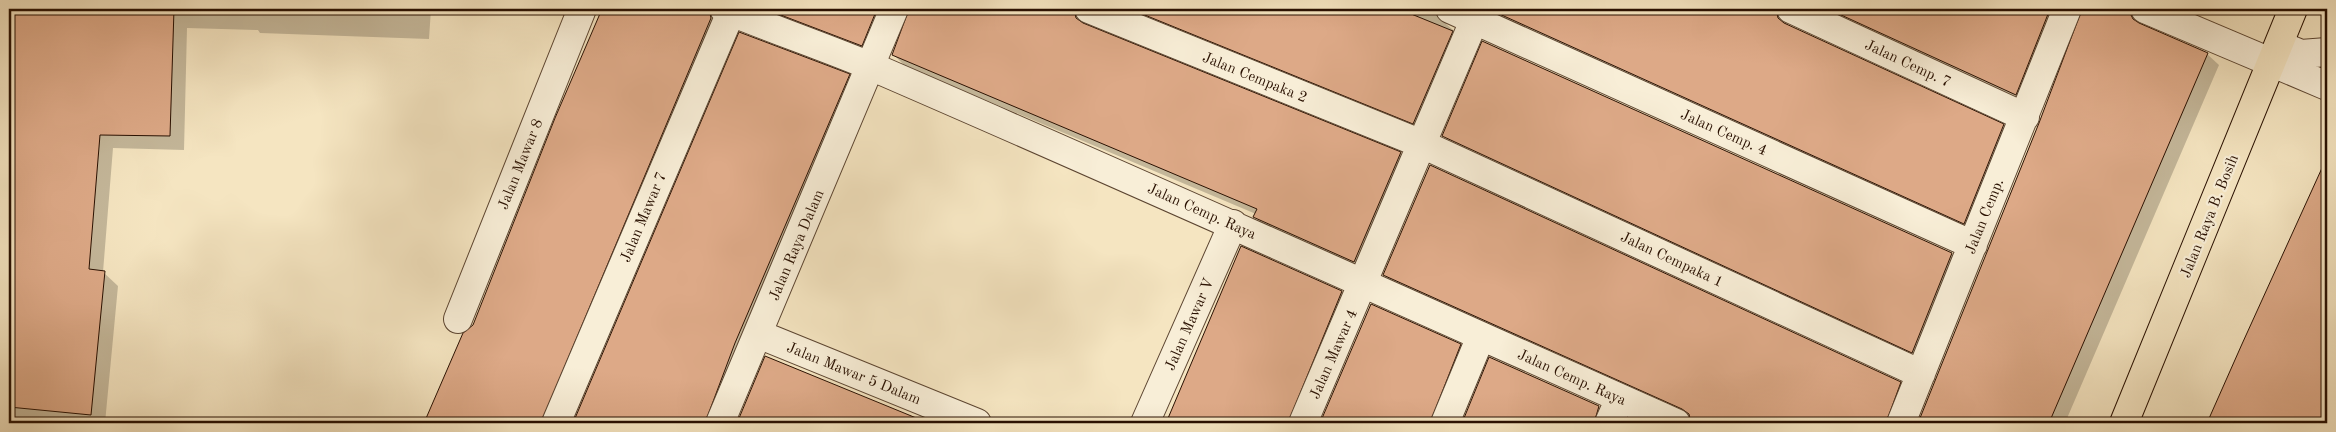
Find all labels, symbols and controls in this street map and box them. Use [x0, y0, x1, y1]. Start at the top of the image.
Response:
street label: Jalan Cemp. 7 [1862, 38, 1953, 91]
street label: Jalan Cempaka 2 [1200, 51, 1309, 106]
street label: Jalan Cemp. 4 [1678, 108, 1769, 159]
street label: Jalan Mawar 8 [496, 117, 546, 212]
street label: Jalan Raya B. Bosih [2179, 153, 2242, 280]
street label: Jalan Mawar 7 [619, 170, 670, 265]
street label: Jalan Cemp. [1963, 177, 2007, 257]
street label: Jalan Cemp. Raya [1145, 182, 1258, 243]
street label: Jalan Raya Dalam [767, 188, 828, 303]
street label: Jalan Cempaka 1 [1618, 230, 1725, 291]
street label: Jalan Mawar V [1163, 276, 1218, 373]
street label: Jalan Mawar 4 [1308, 307, 1361, 402]
street label: Jalan Mawar 5 Dalam [784, 341, 923, 408]
street label: Jalan Cemp. Raya [1515, 348, 1628, 409]

